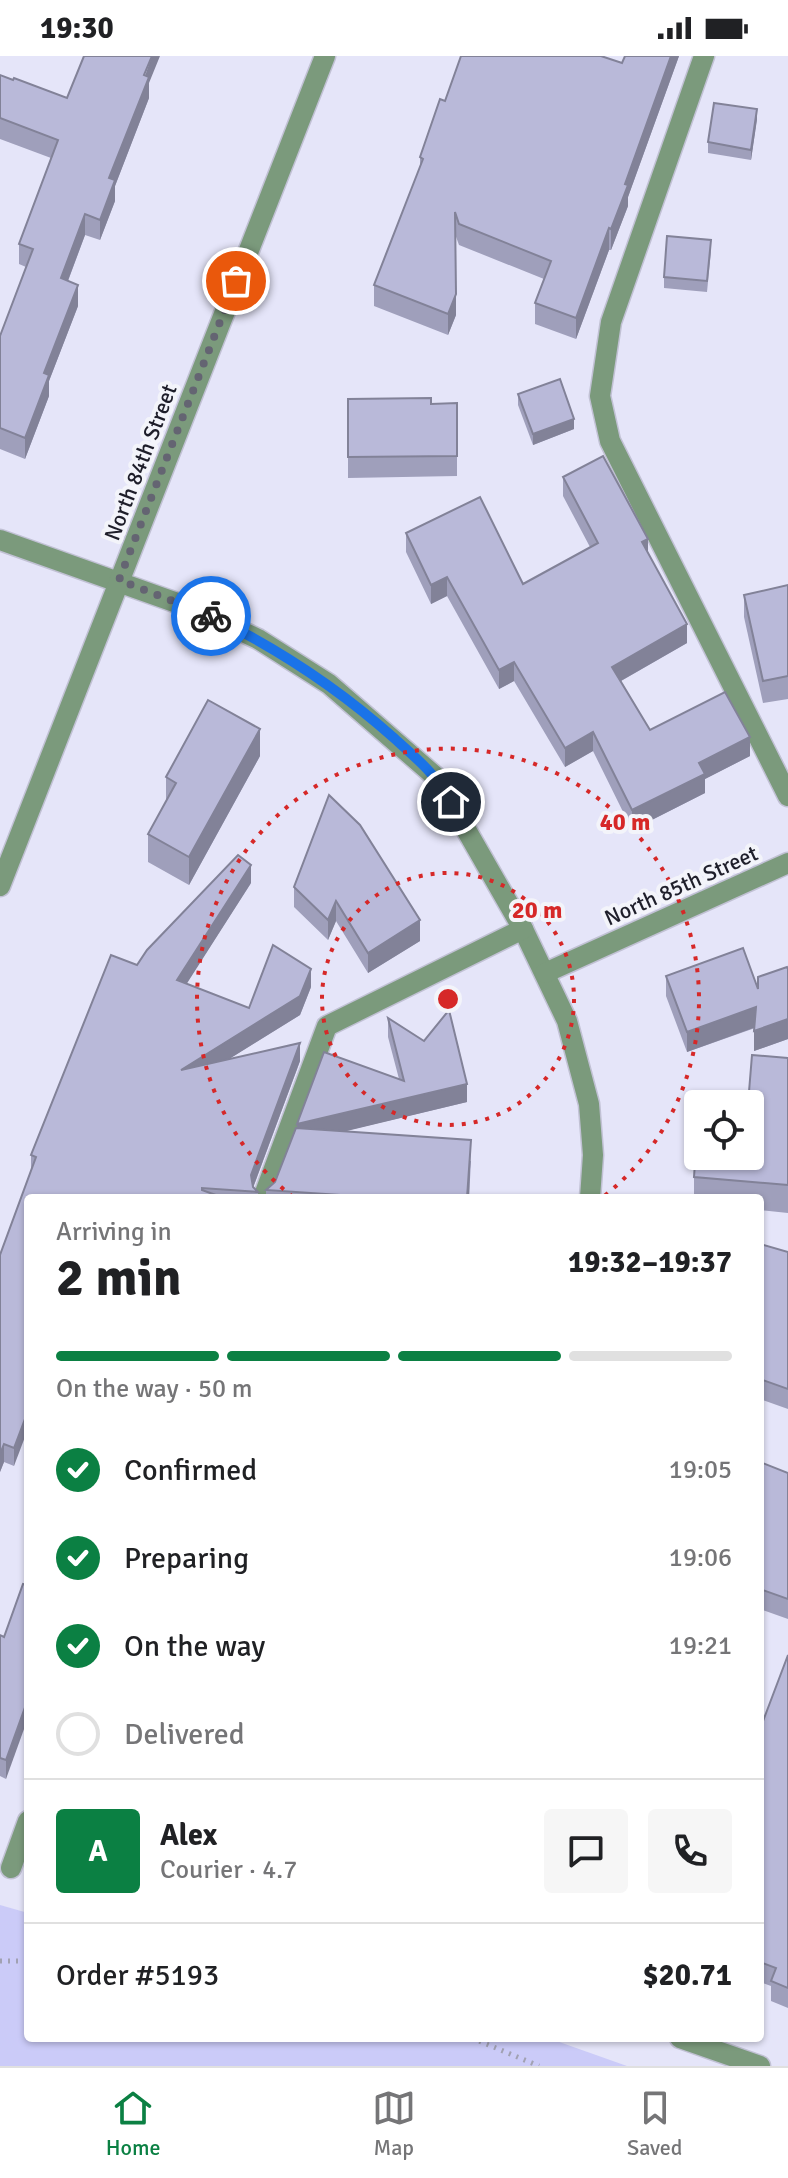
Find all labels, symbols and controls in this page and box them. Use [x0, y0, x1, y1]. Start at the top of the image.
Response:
text: 19:30 [40, 10, 114, 47]
pin [202, 247, 270, 315]
icon: bag [214, 259, 258, 303]
street label: North 84th Street [98, 380, 183, 544]
courier [171, 576, 251, 656]
icon: bike [189, 594, 233, 638]
pin [417, 768, 485, 836]
icon: home [429, 780, 473, 824]
text: 40 m [600, 807, 650, 837]
street label: North 85th Street [600, 839, 762, 931]
text: 20 m [512, 895, 562, 925]
centre of rings [434, 985, 462, 1013]
map controls [684, 1090, 764, 1170]
button: locate [684, 1090, 764, 1170]
text: Arriving in [56, 1216, 172, 1248]
text: 19:32–19:37 [568, 1244, 732, 1281]
text: 2 min [56, 1246, 182, 1310]
text: On the way · 50 m [56, 1373, 252, 1405]
icon: check [56, 1448, 100, 1492]
text: Confirmed [124, 1452, 257, 1489]
text: 19:05 [669, 1454, 732, 1486]
icon: check [56, 1536, 100, 1580]
text: Preparing [124, 1540, 249, 1577]
text: 19:06 [669, 1542, 732, 1574]
icon: check [56, 1624, 100, 1668]
text: On the way [124, 1628, 265, 1665]
text: 19:21 [669, 1630, 732, 1662]
text: Delivered [124, 1716, 245, 1753]
button: chat [544, 1809, 628, 1893]
button: phone [648, 1809, 732, 1893]
text: Alex [160, 1817, 217, 1854]
text: A [88, 1833, 108, 1870]
text: Courier · 4.7 [160, 1854, 297, 1886]
text: Order #5193 [56, 1957, 219, 1994]
text: $20.71 [642, 1957, 732, 1994]
tab: Home [106, 2086, 160, 2161]
tab: Map [372, 2086, 416, 2161]
tab: Saved [627, 2086, 682, 2161]

